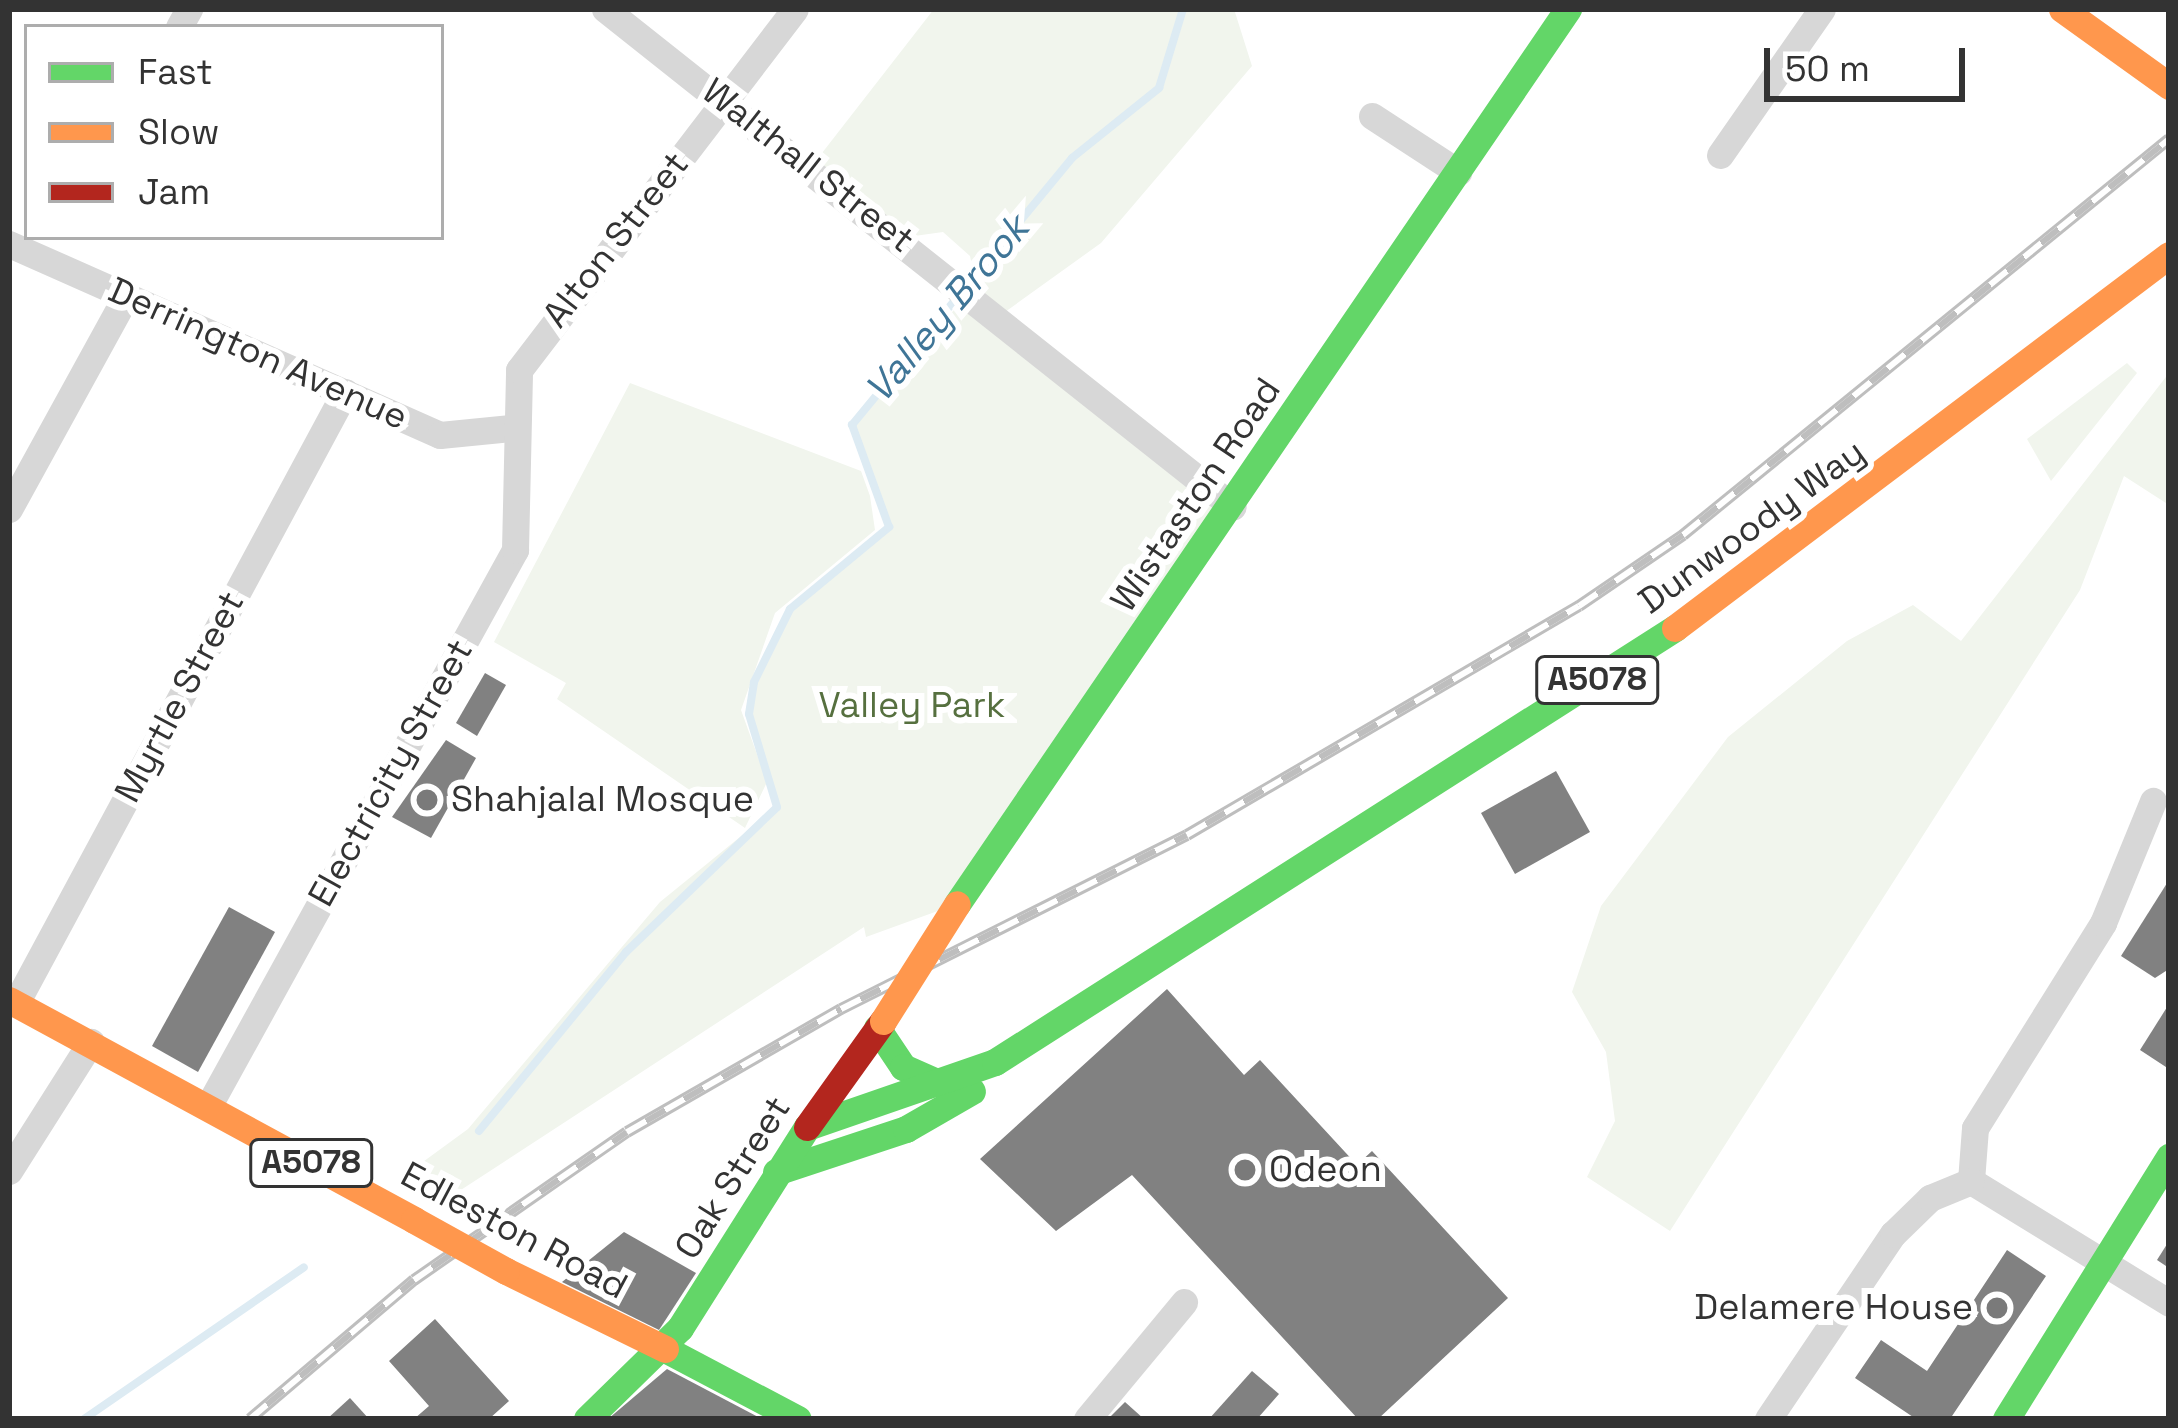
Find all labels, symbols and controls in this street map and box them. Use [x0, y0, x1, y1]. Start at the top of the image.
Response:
legend [24, 24, 444, 240]
scale bar [1770, 24, 1971, 98]
text: 50 m [1785, 46, 1870, 92]
text: Fast [138, 49, 213, 95]
street label: Walthall Street [693, 70, 923, 262]
text: Slow [138, 109, 220, 155]
street label: Alton Street [534, 144, 698, 336]
text: Jam [138, 169, 210, 215]
water label: Valley Brook [855, 206, 1039, 412]
street label: Derrington Avenue [102, 269, 414, 439]
street label: Wistaston Road [1102, 370, 1290, 620]
street label: Dunwoody Way [1631, 431, 1873, 623]
street label: Myrtle Street [106, 584, 254, 810]
street label: Electricity Street [300, 632, 482, 914]
road number: A5078 [1534, 653, 1660, 707]
park label: Valley Park [819, 684, 1005, 728]
place label: Shahjalal Mosque [451, 778, 754, 822]
marker: Shahjalal Mosque [414, 787, 440, 813]
street label: Oak Street [666, 1089, 800, 1267]
road number: A5078 [248, 1136, 374, 1190]
place label: Odeon [1269, 1148, 1382, 1192]
street label: Edleston Road [393, 1153, 635, 1309]
marker: Odeon [1232, 1157, 1258, 1183]
place label: Delamere House [1694, 1286, 1973, 1330]
marker: Delamere House [1984, 1295, 2010, 1321]

